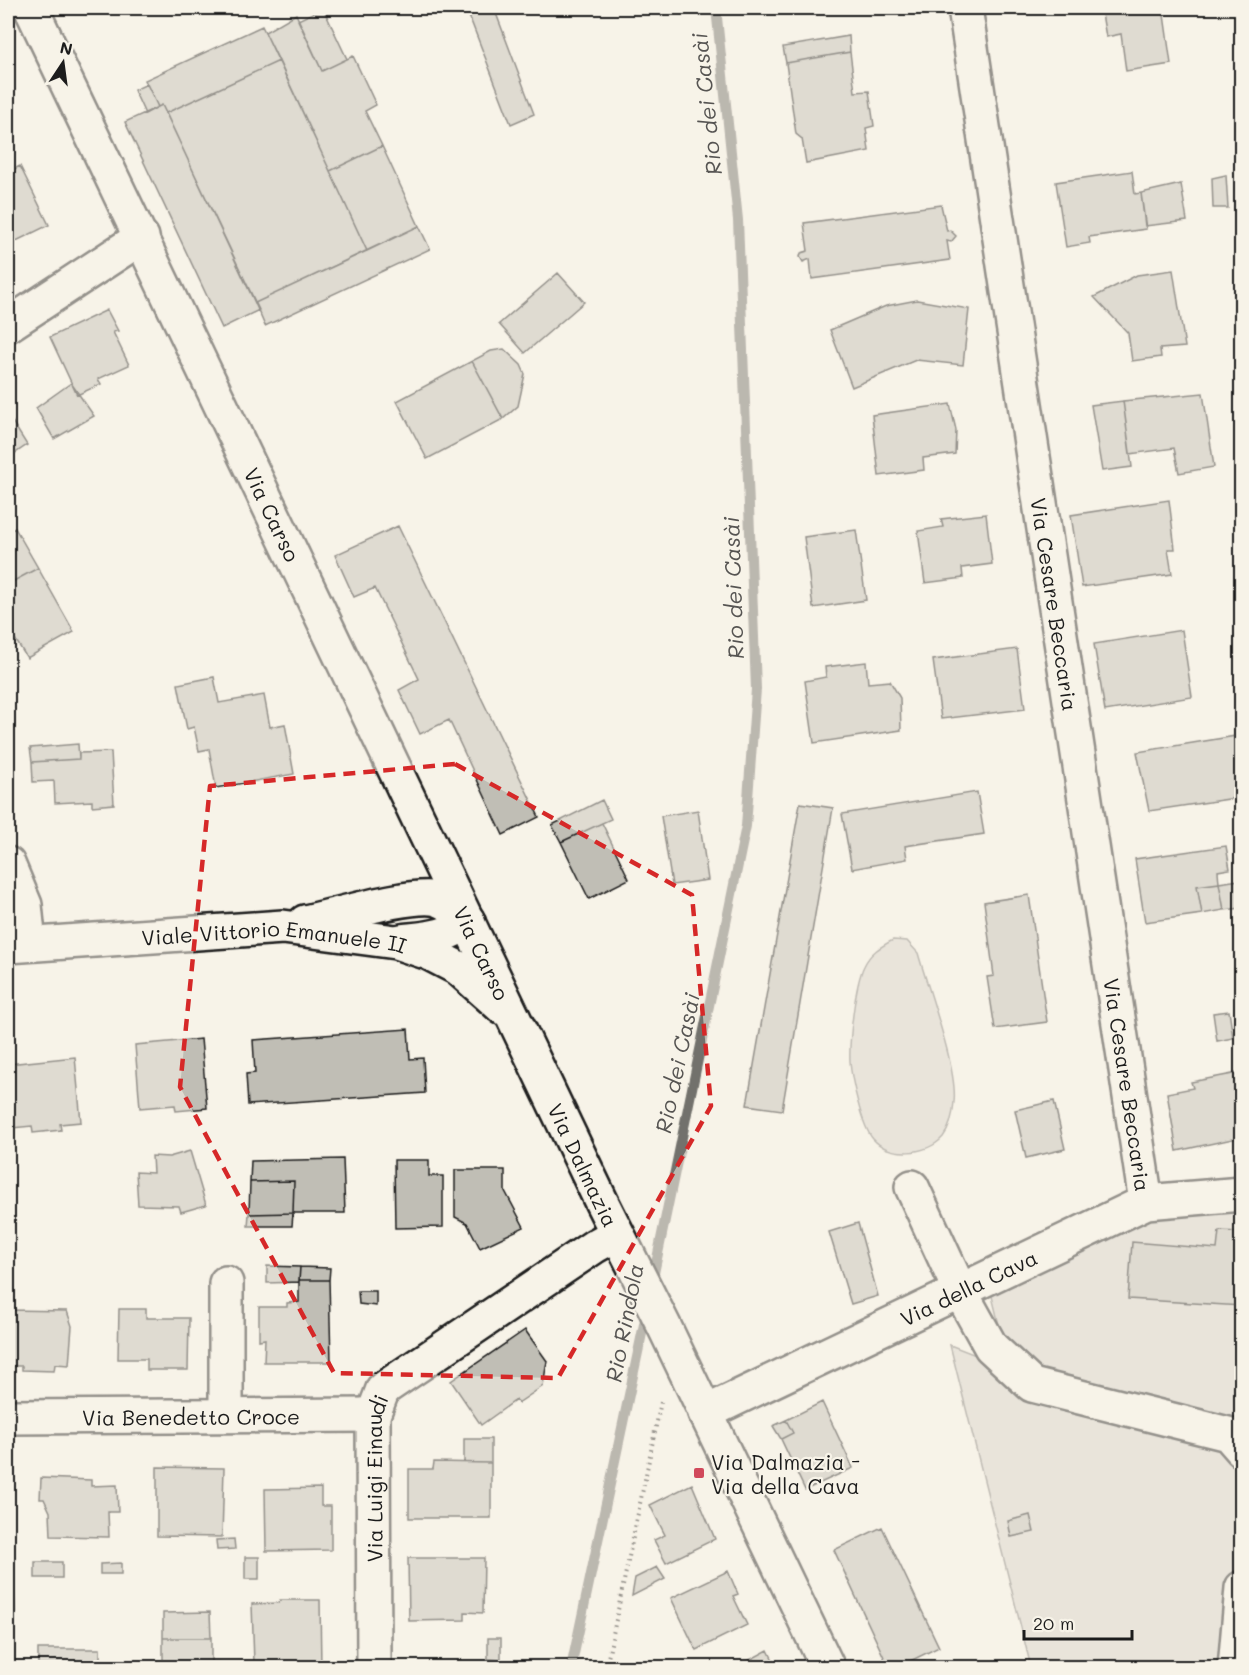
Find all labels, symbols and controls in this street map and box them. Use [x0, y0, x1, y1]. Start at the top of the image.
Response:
water label: Rio dei Casài [684, 31, 728, 177]
north arrow [33, 33, 93, 93]
text: N [58, 36, 75, 59]
street label: Via Carso [239, 463, 307, 566]
street label: Via Cesare Beccaria [1026, 496, 1085, 713]
water label: Rio dei Casài [716, 516, 750, 660]
street label: Via Carso [448, 901, 516, 1004]
street label: Viale Vittorio Emanuele II [140, 913, 410, 958]
street label: Via Cesare Beccaria [1099, 976, 1158, 1193]
water label: Rio dei Casài [648, 990, 706, 1136]
street label: Via Dalmazia [543, 1099, 625, 1231]
street label: Via della Cava [895, 1243, 1041, 1331]
water label: Rio Rindola [598, 1261, 650, 1385]
street label: Via Luigi Einaudi [359, 1390, 393, 1562]
street label: Via Benedetto Croce [82, 1402, 300, 1430]
place label: Via Dalmazia - Via della Cava [711, 1448, 860, 1499]
marker: Via Dalmazia - Via della Cava [692, 1466, 706, 1480]
scale bar [1024, 1603, 1132, 1641]
text: 20 m [1033, 1611, 1074, 1635]

